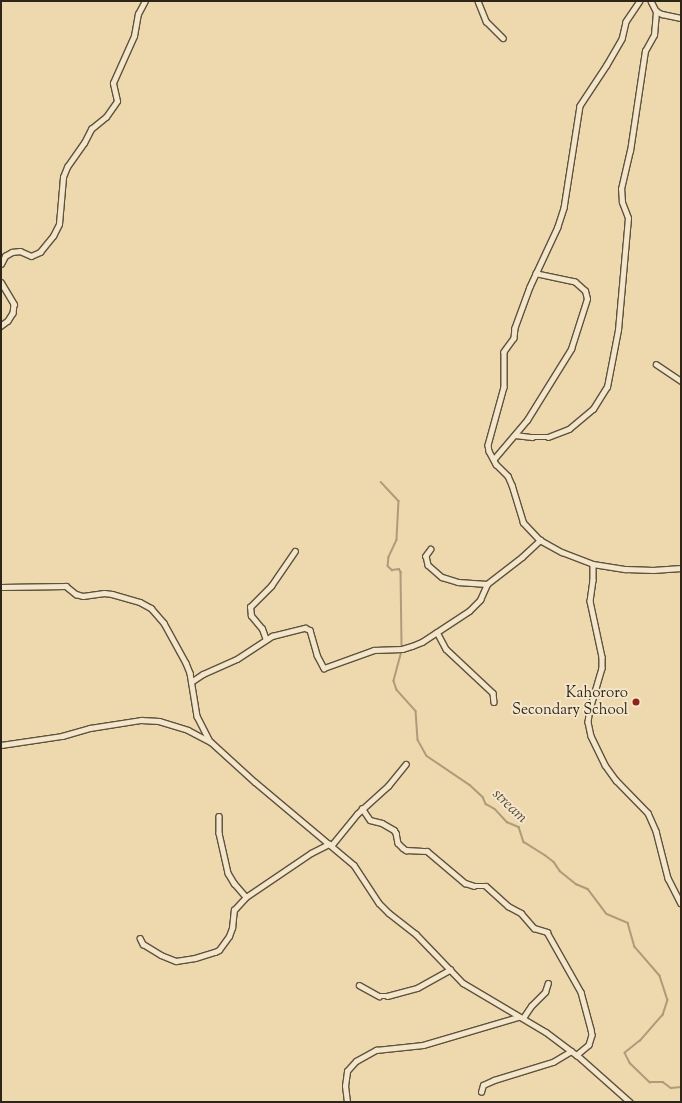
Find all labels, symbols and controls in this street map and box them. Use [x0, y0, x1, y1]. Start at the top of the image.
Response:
place label: Kahororo Secondary School [512, 684, 628, 719]
marker: Kahororo Secondary School [631, 697, 641, 707]
water label: stream [487, 786, 531, 828]

